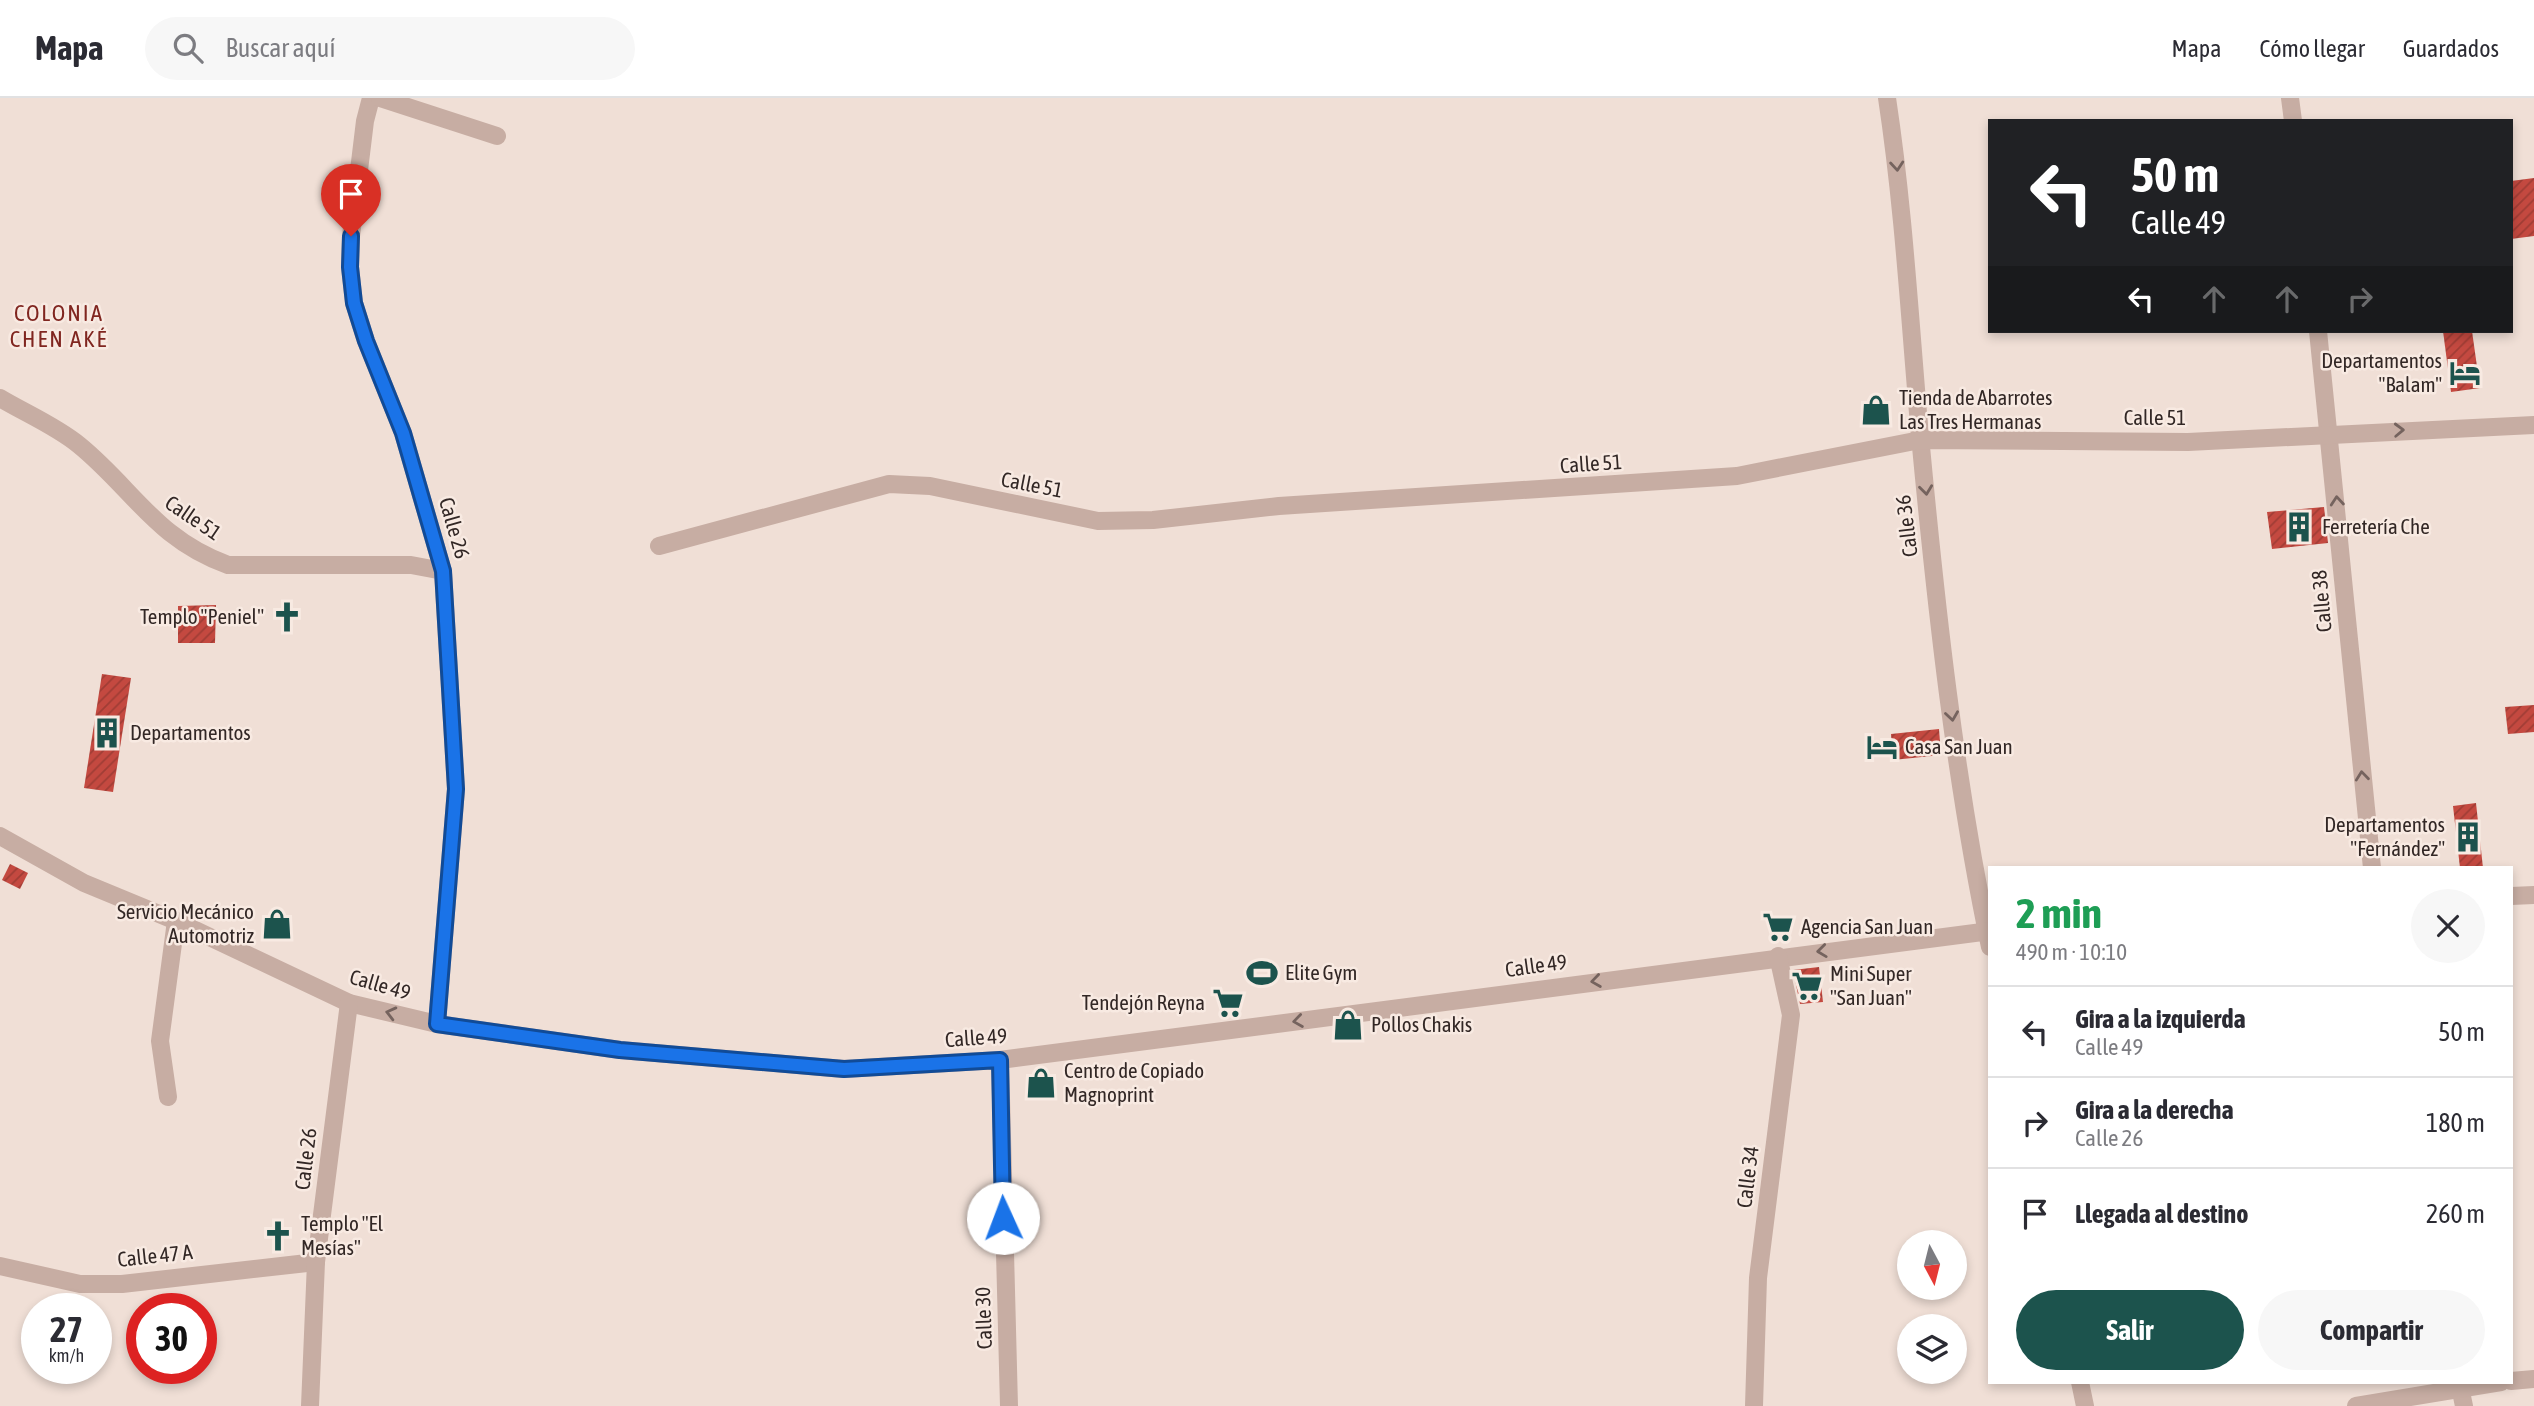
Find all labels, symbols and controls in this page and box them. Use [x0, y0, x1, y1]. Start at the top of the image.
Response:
search box [145, 17, 635, 80]
text: Mapa [35, 29, 103, 67]
icon: search [169, 29, 207, 67]
text: Buscar aquí [225, 33, 335, 63]
text: Mapa [2172, 35, 2221, 62]
text: Cómo llegar [2259, 35, 2365, 62]
text: Guardados [2403, 35, 2499, 62]
text: 50 m [2131, 146, 2219, 202]
icon: left [2016, 147, 2107, 238]
one-way arrow [1889, 160, 1904, 171]
pin [321, 164, 381, 236]
icon: arrive [332, 175, 370, 213]
text: Calle 49 [2131, 204, 2226, 241]
icon: left [2122, 280, 2160, 318]
icon: ahead [2195, 280, 2233, 318]
icon: ahead [2268, 280, 2306, 318]
icon: right [2341, 280, 2379, 318]
district label: COLONIA CHEN AKÉ [10, 300, 108, 352]
place label: Departamentos "Balam" [2321, 348, 2442, 396]
hotel icon: Departamentos "Balam" [2448, 356, 2482, 390]
place label: Tienda de Abarrotes Las Tres Hermanas [1899, 385, 2052, 433]
shop icon: Tienda de Abarrotes Las Tres Hermanas [1859, 393, 1893, 427]
street label: Calle 51 [2124, 405, 2186, 429]
one-way arrow [2394, 423, 2405, 438]
street label: Calle 51 [1559, 449, 1623, 477]
street label: Calle 51 [999, 466, 1065, 502]
one-way arrow [1918, 485, 1933, 496]
street label: Calle 51 [161, 490, 226, 545]
street label: Calle 26 [435, 494, 475, 561]
street label: Calle 36 [1890, 494, 1922, 559]
one-way arrow [2330, 495, 2345, 506]
building icon: Ferretería Che [2282, 510, 2316, 544]
place label: Ferretería Che [2322, 514, 2430, 538]
street label: Calle 38 [2306, 569, 2336, 633]
church icon: Templo "Peniel" [270, 600, 304, 634]
place label: Templo "Peniel" [140, 604, 264, 628]
one-way arrow [1944, 710, 1959, 722]
building icon: Departamentos [90, 716, 124, 750]
place label: Departamentos [130, 720, 251, 744]
hotel icon: Casa San Juan [1865, 730, 1899, 764]
place label: Casa San Juan [1905, 734, 2013, 758]
one-way arrow [2355, 770, 2370, 782]
place label: Departamentos "Fernández" [2324, 812, 2445, 860]
building icon: Departamentos "Fernández" [2451, 820, 2485, 854]
text: 2 min [2016, 889, 2102, 937]
button: close [2411, 889, 2485, 963]
place label: Servicio Mecánico Automotriz [117, 899, 254, 947]
shop icon: Servicio Mecánico Automotriz [260, 907, 294, 941]
supermarket icon: Agencia San Juan [1761, 910, 1795, 944]
place label: Agencia San Juan [1801, 914, 1933, 938]
text: 490 m · 10:10 [2016, 939, 2127, 965]
one-way arrow [1816, 944, 1827, 959]
street label: Calle 49 [1503, 949, 1568, 981]
sports icon: Elite Gym [1245, 956, 1279, 990]
place label: Elite Gym [1285, 960, 1358, 984]
place label: Mini Super "San Juan" [1830, 961, 1912, 1009]
street label: Calle 49 [347, 964, 414, 1004]
supermarket icon: Mini Super "San Juan" [1790, 969, 1824, 1003]
one-way arrow [1590, 973, 1602, 988]
supermarket icon: Tendejón Reyna [1211, 986, 1245, 1020]
place label: Tendejón Reyna [1082, 990, 1205, 1014]
text: Gira a la izquierda [2075, 1004, 2246, 1034]
one-way arrow [385, 1007, 397, 1021]
shop icon: Pollos Chakis [1331, 1008, 1365, 1042]
place label: Pollos Chakis [1371, 1012, 1472, 1036]
one-way arrow [1292, 1013, 1303, 1028]
icon: left [2016, 1013, 2054, 1051]
text: 50 m [2438, 1017, 2485, 1047]
street label: Calle 49 [944, 1023, 1008, 1051]
text: Calle 49 [2075, 1034, 2143, 1060]
place label: Centro de Copiado Magnoprint [1064, 1058, 1204, 1106]
shop icon: Centro de Copiado Magnoprint [1024, 1066, 1058, 1100]
text: Gira a la derecha [2075, 1095, 2234, 1125]
icon: right [2016, 1104, 2054, 1142]
text: 180 m [2426, 1108, 2485, 1138]
text: Calle 26 [2075, 1125, 2143, 1151]
street label: Calle 26 [289, 1126, 321, 1191]
street label: Calle 34 [1731, 1144, 1763, 1209]
position arrow [966, 1181, 1040, 1255]
icon: arrive [2016, 1195, 2054, 1233]
text: Llegada al destino [2075, 1199, 2248, 1229]
text: 260 m [2426, 1199, 2485, 1229]
place label: Templo "El Mesías" [301, 1211, 383, 1259]
church icon: Templo "El Mesías" [261, 1219, 295, 1253]
north arrow [1897, 1230, 1967, 1300]
map controls [1897, 1230, 1967, 1384]
street label: Calle 47 A [116, 1239, 194, 1271]
street label: Calle 30 [970, 1286, 996, 1350]
button: Salir [2016, 1290, 2244, 1370]
button: Compartir [2258, 1290, 2485, 1370]
speed limit sign: 30 [126, 1293, 217, 1384]
text: 27 [50, 1309, 83, 1349]
button: layers [1897, 1314, 1967, 1384]
text: km/h [49, 1345, 84, 1366]

